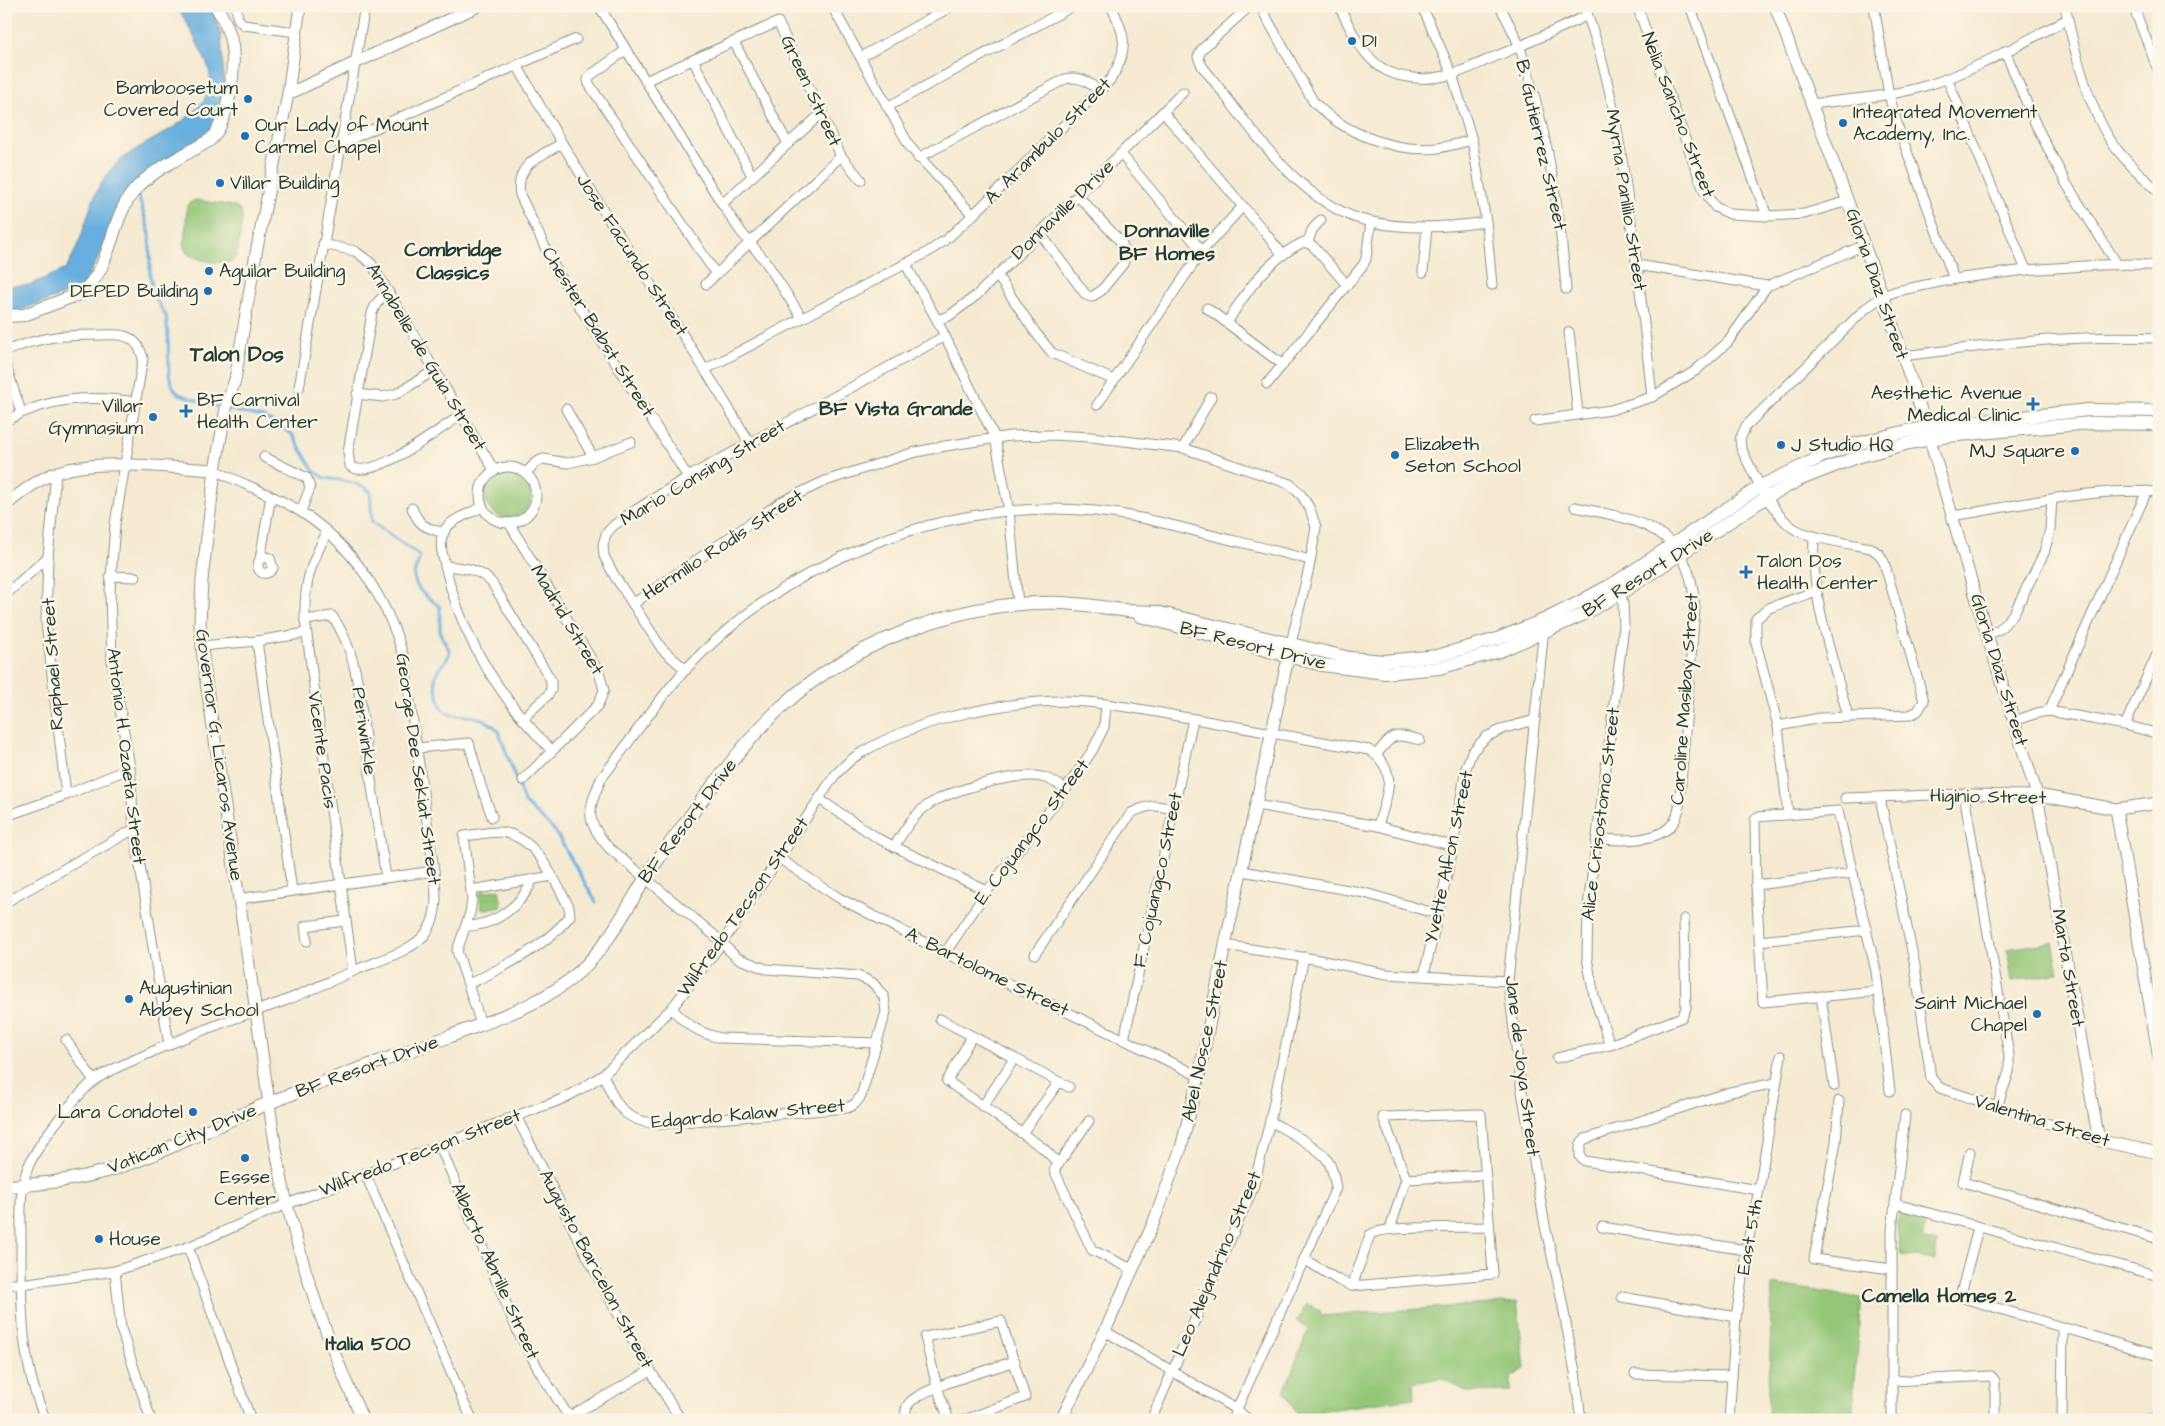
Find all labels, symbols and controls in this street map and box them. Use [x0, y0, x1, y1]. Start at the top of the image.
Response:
place label: D1 [1362, 28, 1377, 55]
street label: Nelia Sancho Street [1634, 28, 1722, 202]
street label: Green Street [773, 31, 849, 151]
marker: D1 [1346, 35, 1358, 47]
street label: B. Gutierrez Street [1508, 57, 1574, 233]
street label: A. Arambulo Street [978, 71, 1118, 211]
place label: Bamboosetum Covered Court [104, 75, 238, 124]
marker: Bamboosetum Covered Court [242, 93, 254, 105]
place label: Integrated Movement Academy, Inc. [1853, 99, 2038, 149]
street label: Myrna Panlilio Street [1597, 107, 1654, 293]
place label: Our Lady of Mount Carmel Chapel [255, 112, 429, 161]
marker: Integrated Movement Academy, Inc. [1837, 117, 1849, 129]
marker: Our Lady of Mount Carmel Chapel [239, 130, 251, 142]
street label: Donnaville Drive [1005, 154, 1121, 266]
street label: Jose Facundo Street [569, 168, 695, 342]
place label: Villar Building [230, 170, 340, 198]
marker: Villar Building [214, 177, 226, 189]
street label: Gloria Diaz Street [1839, 205, 1916, 363]
district label: Donnaville BF Homes [1119, 217, 1215, 268]
district label: Combridge Classics [404, 236, 502, 287]
street label: Chester Babst Street [535, 242, 662, 423]
place label: Aguilar Building [219, 258, 345, 286]
street label: Annabelle de Guia Street [359, 258, 493, 456]
marker: Aguilar Building [203, 265, 215, 277]
place label: DEPED Building [70, 278, 198, 306]
marker: DEPED Building [202, 285, 214, 297]
district label: Talon Dos [189, 340, 284, 369]
place label: Aesthetic Avenue Medical Clinic [1871, 380, 2022, 429]
place label: BF Carnival Health Center [197, 387, 318, 436]
place label: Villar Gymnasium [49, 393, 144, 443]
district label: BF Vista Grande [819, 395, 973, 423]
marker: Aesthetic Avenue Medical Clinic [2026, 397, 2040, 411]
marker: BF Carnival Health Center [179, 404, 193, 418]
marker: Villar Gymnasium [147, 411, 159, 423]
street label: Mario Consing Street [615, 413, 792, 534]
place label: Elizabeth Seton School [1405, 431, 1521, 480]
place label: J Studio HQ [1791, 432, 1894, 459]
place label: MJ Square [1970, 438, 2065, 465]
marker: J Studio HQ [1775, 439, 1787, 451]
marker: MJ Square [2069, 445, 2081, 457]
marker: Elizabeth Seton School [1389, 449, 1401, 461]
street label: Hermilio Rodis Street [637, 483, 809, 607]
street label: BF Resort Drive [1577, 522, 1719, 624]
place label: Talon Dos Health Center [1757, 548, 1878, 597]
street label: Madrid Street [523, 560, 611, 681]
marker: Talon Dos Health Center [1739, 565, 1753, 579]
street label: Gloria Diaz Street [1963, 591, 2035, 750]
street label: Caroline Masibay Street [1664, 592, 1707, 806]
street label: Raphael Street [35, 597, 71, 731]
street label: BF Resort Drive [1177, 615, 1329, 677]
street label: Governor G. Licaros Avenue [188, 627, 250, 883]
street label: Antonio H. Ozaeta Street [99, 646, 153, 866]
street label: George Dee Sekiat Street [387, 652, 448, 887]
street label: Periwinkle [344, 685, 384, 777]
street label: Vicente Pacis [300, 690, 344, 810]
street label: Alice Crisostomo Street [1575, 706, 1628, 922]
street label: BF Resort Drive [632, 753, 744, 889]
street label: E. Cojuangco Street [968, 753, 1097, 911]
street label: Yvette Alfon Street [1417, 768, 1481, 946]
street label: Higinio Street [1930, 782, 2047, 813]
street label: F. Cojuangco Street [1126, 790, 1191, 970]
street label: Wilfredo Tecson Street [671, 811, 816, 1002]
street label: Marta Street [2044, 907, 2092, 1029]
street label: A. Bartolome Street [900, 921, 1074, 1024]
street label: Abel Nosce Street [1175, 957, 1235, 1124]
street label: Jane de Joya Street [1497, 974, 1547, 1158]
place label: Augustinian Abbey School [139, 975, 259, 1025]
place label: Saint Michael Chapel [1915, 990, 2027, 1039]
marker: Augustinian Abbey School [123, 993, 135, 1005]
marker: Saint Michael Chapel [2031, 1008, 2043, 1020]
street label: BF Resort Drive [292, 1029, 442, 1105]
street label: Valentina Street [1971, 1088, 2113, 1155]
street label: Edgardo Kalaw Street [650, 1092, 846, 1137]
street label: Vatican City Drive [103, 1097, 261, 1182]
place label: Lara Condotel [57, 1099, 183, 1126]
street label: Wilfredo Tecson Street [315, 1102, 525, 1204]
marker: Lara Condotel [187, 1106, 199, 1118]
marker: Essse Center [239, 1152, 251, 1164]
place label: Essse Center [214, 1164, 276, 1213]
street label: Augusto Barcelon Street [531, 1165, 660, 1374]
street label: Leo Alejandrino Street [1166, 1167, 1268, 1361]
street label: Alberto Abrille Street [444, 1178, 546, 1364]
street label: East 5th [1730, 1197, 1770, 1277]
place label: House [109, 1226, 161, 1253]
marker: House [93, 1233, 105, 1245]
district label: Camella Homes 2 [1862, 1282, 2017, 1310]
district label: Italia 500 [325, 1330, 411, 1358]

